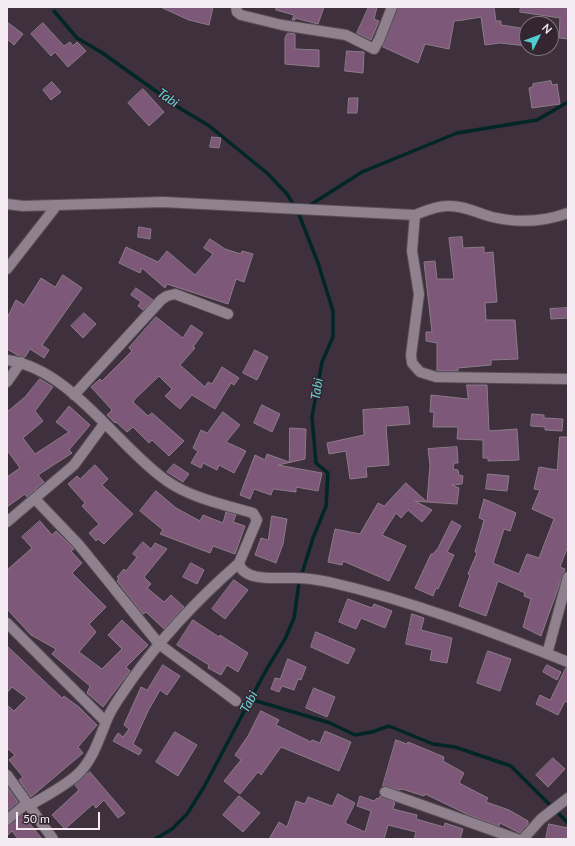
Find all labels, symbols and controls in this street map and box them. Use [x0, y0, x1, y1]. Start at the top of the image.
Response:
north arrow [519, 16, 559, 56]
text: N [540, 21, 555, 36]
water label: Tabi [154, 85, 182, 111]
water label: Tabi [308, 377, 326, 401]
water label: Tabi [237, 689, 261, 715]
scale bar [18, 804, 102, 830]
text: 50 m [23, 811, 50, 826]

